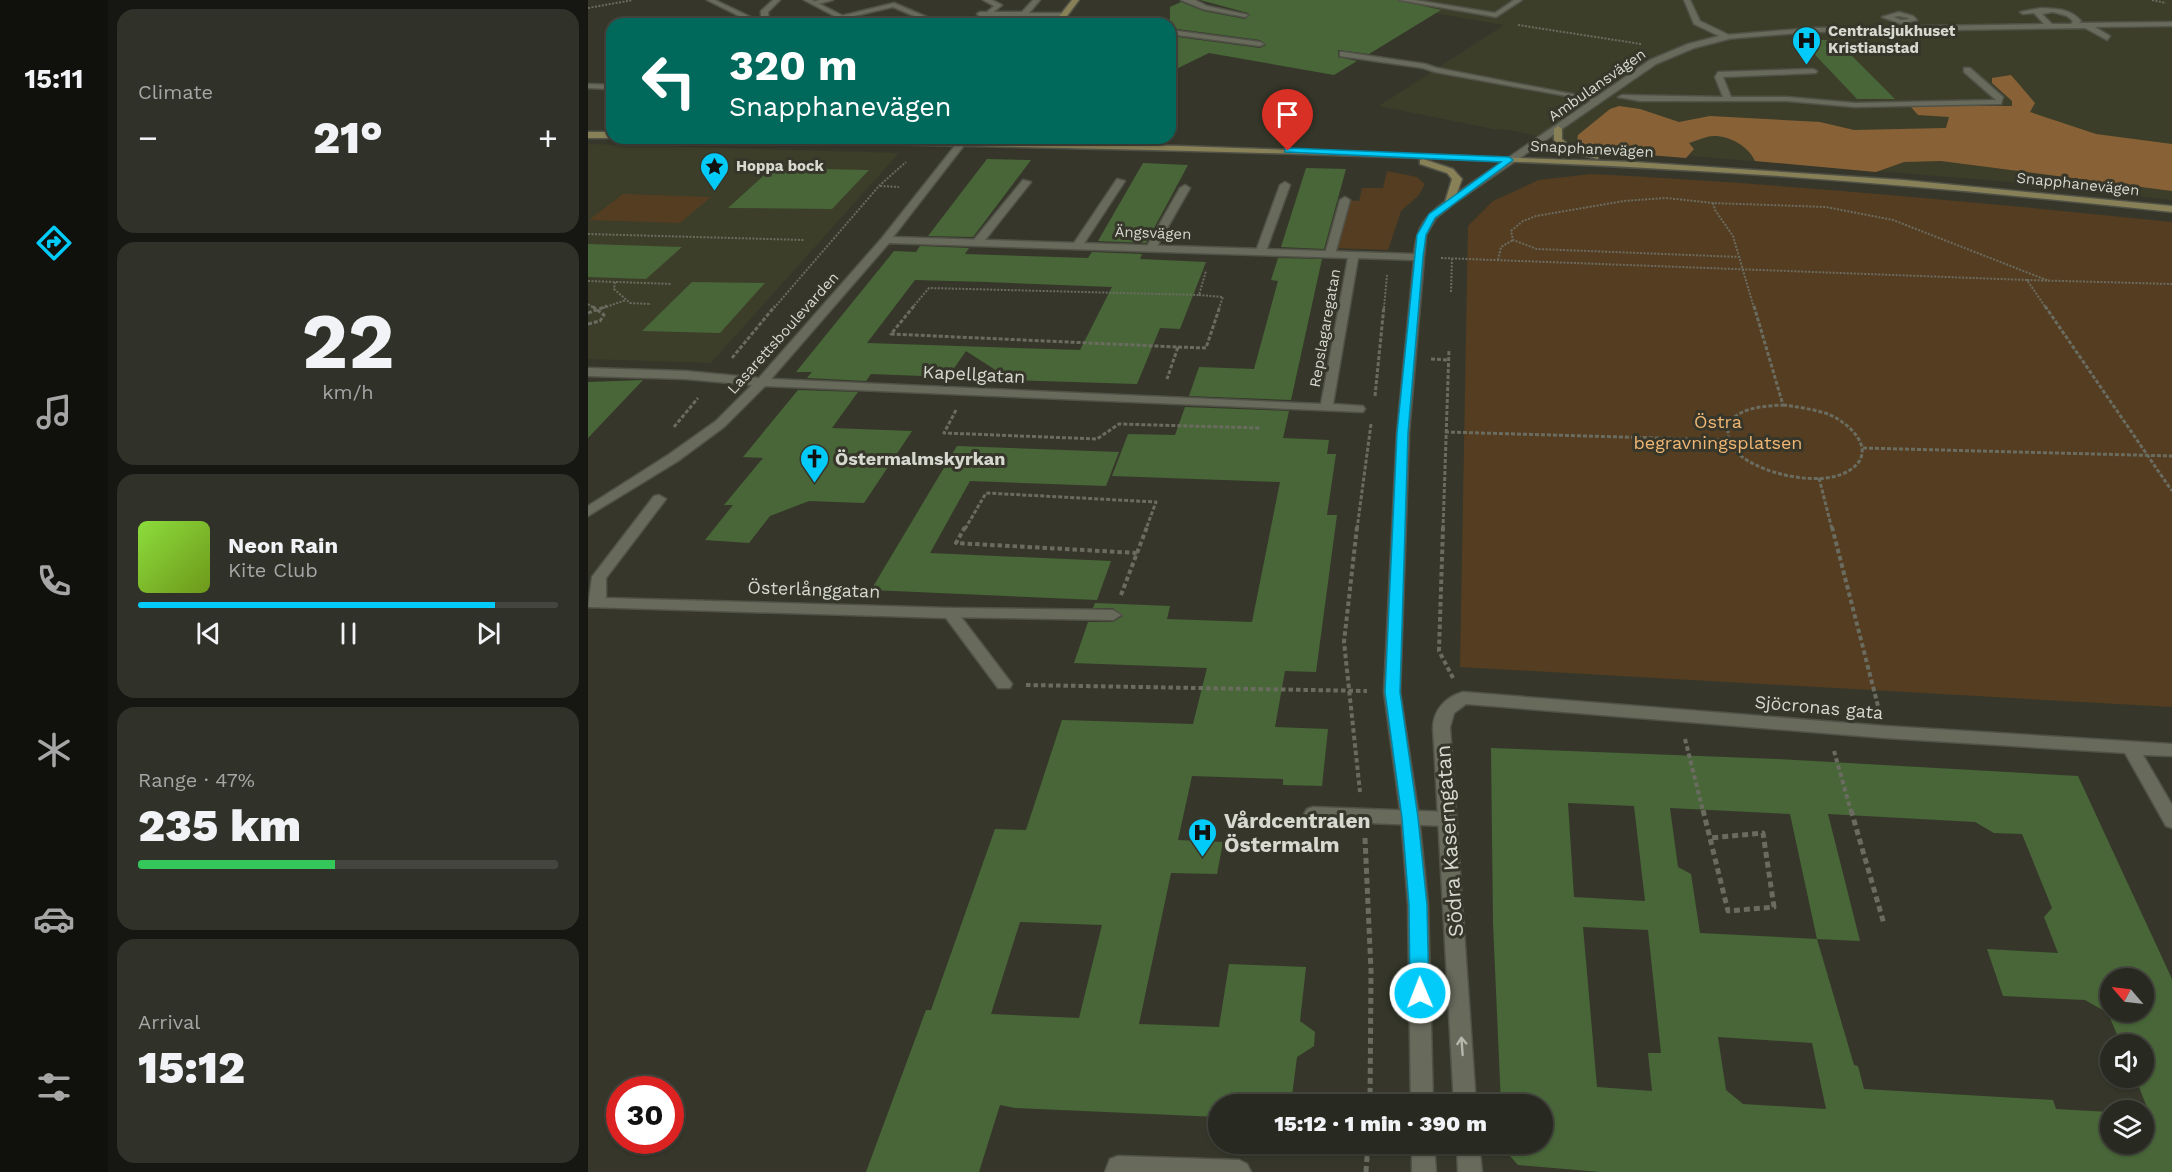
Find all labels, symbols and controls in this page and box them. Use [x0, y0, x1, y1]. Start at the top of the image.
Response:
place label: Centralsjukhuset Kristianstad [1828, 22, 1956, 57]
hospital icon: Centralsjukhuset Kristianstad [1791, 24, 1823, 66]
text: 320 m [729, 41, 858, 90]
icon: left [630, 42, 708, 120]
street label: Ambulansvägen [1545, 45, 1649, 125]
text: 15:11 [25, 63, 83, 95]
text: Climate [138, 80, 213, 104]
pin [1262, 89, 1313, 151]
text: Snapphanevägen [729, 91, 952, 123]
icon: arrive [1271, 98, 1304, 131]
text: 21° [313, 111, 383, 164]
text: − [138, 118, 158, 157]
text: + [538, 118, 558, 157]
street label: Snapphanevägen [1530, 137, 1654, 161]
place icon: Hoppa bock [699, 150, 731, 192]
place label: Hoppa bock [736, 157, 825, 175]
street label: Snapphanevägen [2016, 169, 2140, 199]
icon: directions [33, 222, 75, 264]
street label: Ängsvägen [1114, 223, 1192, 243]
street label: Repslagaregatan [1306, 267, 1344, 389]
street label: Lasarettsboulevarden [724, 268, 842, 398]
text: 22 [302, 295, 394, 387]
street label: Kapellgatan [922, 361, 1026, 387]
text: km/h [322, 380, 374, 404]
icon: music [33, 391, 75, 433]
park label: Östra begravningsplatsen [1634, 411, 1802, 453]
church icon: Östermalmskyrkan [798, 442, 830, 484]
place label: Östermalmskyrkan [835, 448, 1005, 469]
text: Neon Rain [228, 533, 338, 558]
text: Kite Club [228, 558, 318, 582]
icon: phone [33, 560, 75, 602]
street label: Österlånggatan [747, 576, 881, 602]
icon: previous [192, 617, 225, 650]
icon: pause [332, 617, 365, 650]
icon: next [472, 617, 505, 650]
street label: Sjöcronas gata [1754, 691, 1884, 723]
icon: climate [33, 729, 75, 771]
street label: Södra Kaserngatan [1430, 744, 1468, 938]
text: Range · 47% [138, 768, 255, 792]
text: 235 km [138, 799, 301, 852]
place label: Vårdcentralen Östermalm [1224, 808, 1371, 857]
hospital icon: Vårdcentralen Östermalm [1187, 816, 1219, 858]
icon: car [33, 898, 75, 940]
position arrow [1388, 961, 1452, 1025]
north arrow [2100, 968, 2154, 1022]
map controls [2100, 968, 2154, 1154]
text: Arrival [138, 1010, 200, 1034]
button: sound [2100, 1034, 2154, 1088]
one-way arrow [1456, 1036, 1467, 1056]
text: 15:12 [138, 1041, 245, 1094]
icon: filters [33, 1066, 75, 1108]
speed limit sign: 30 [606, 1076, 684, 1154]
button: layers [2100, 1100, 2154, 1154]
text: 15:12 · 1 min · 390 m [1274, 1111, 1487, 1136]

